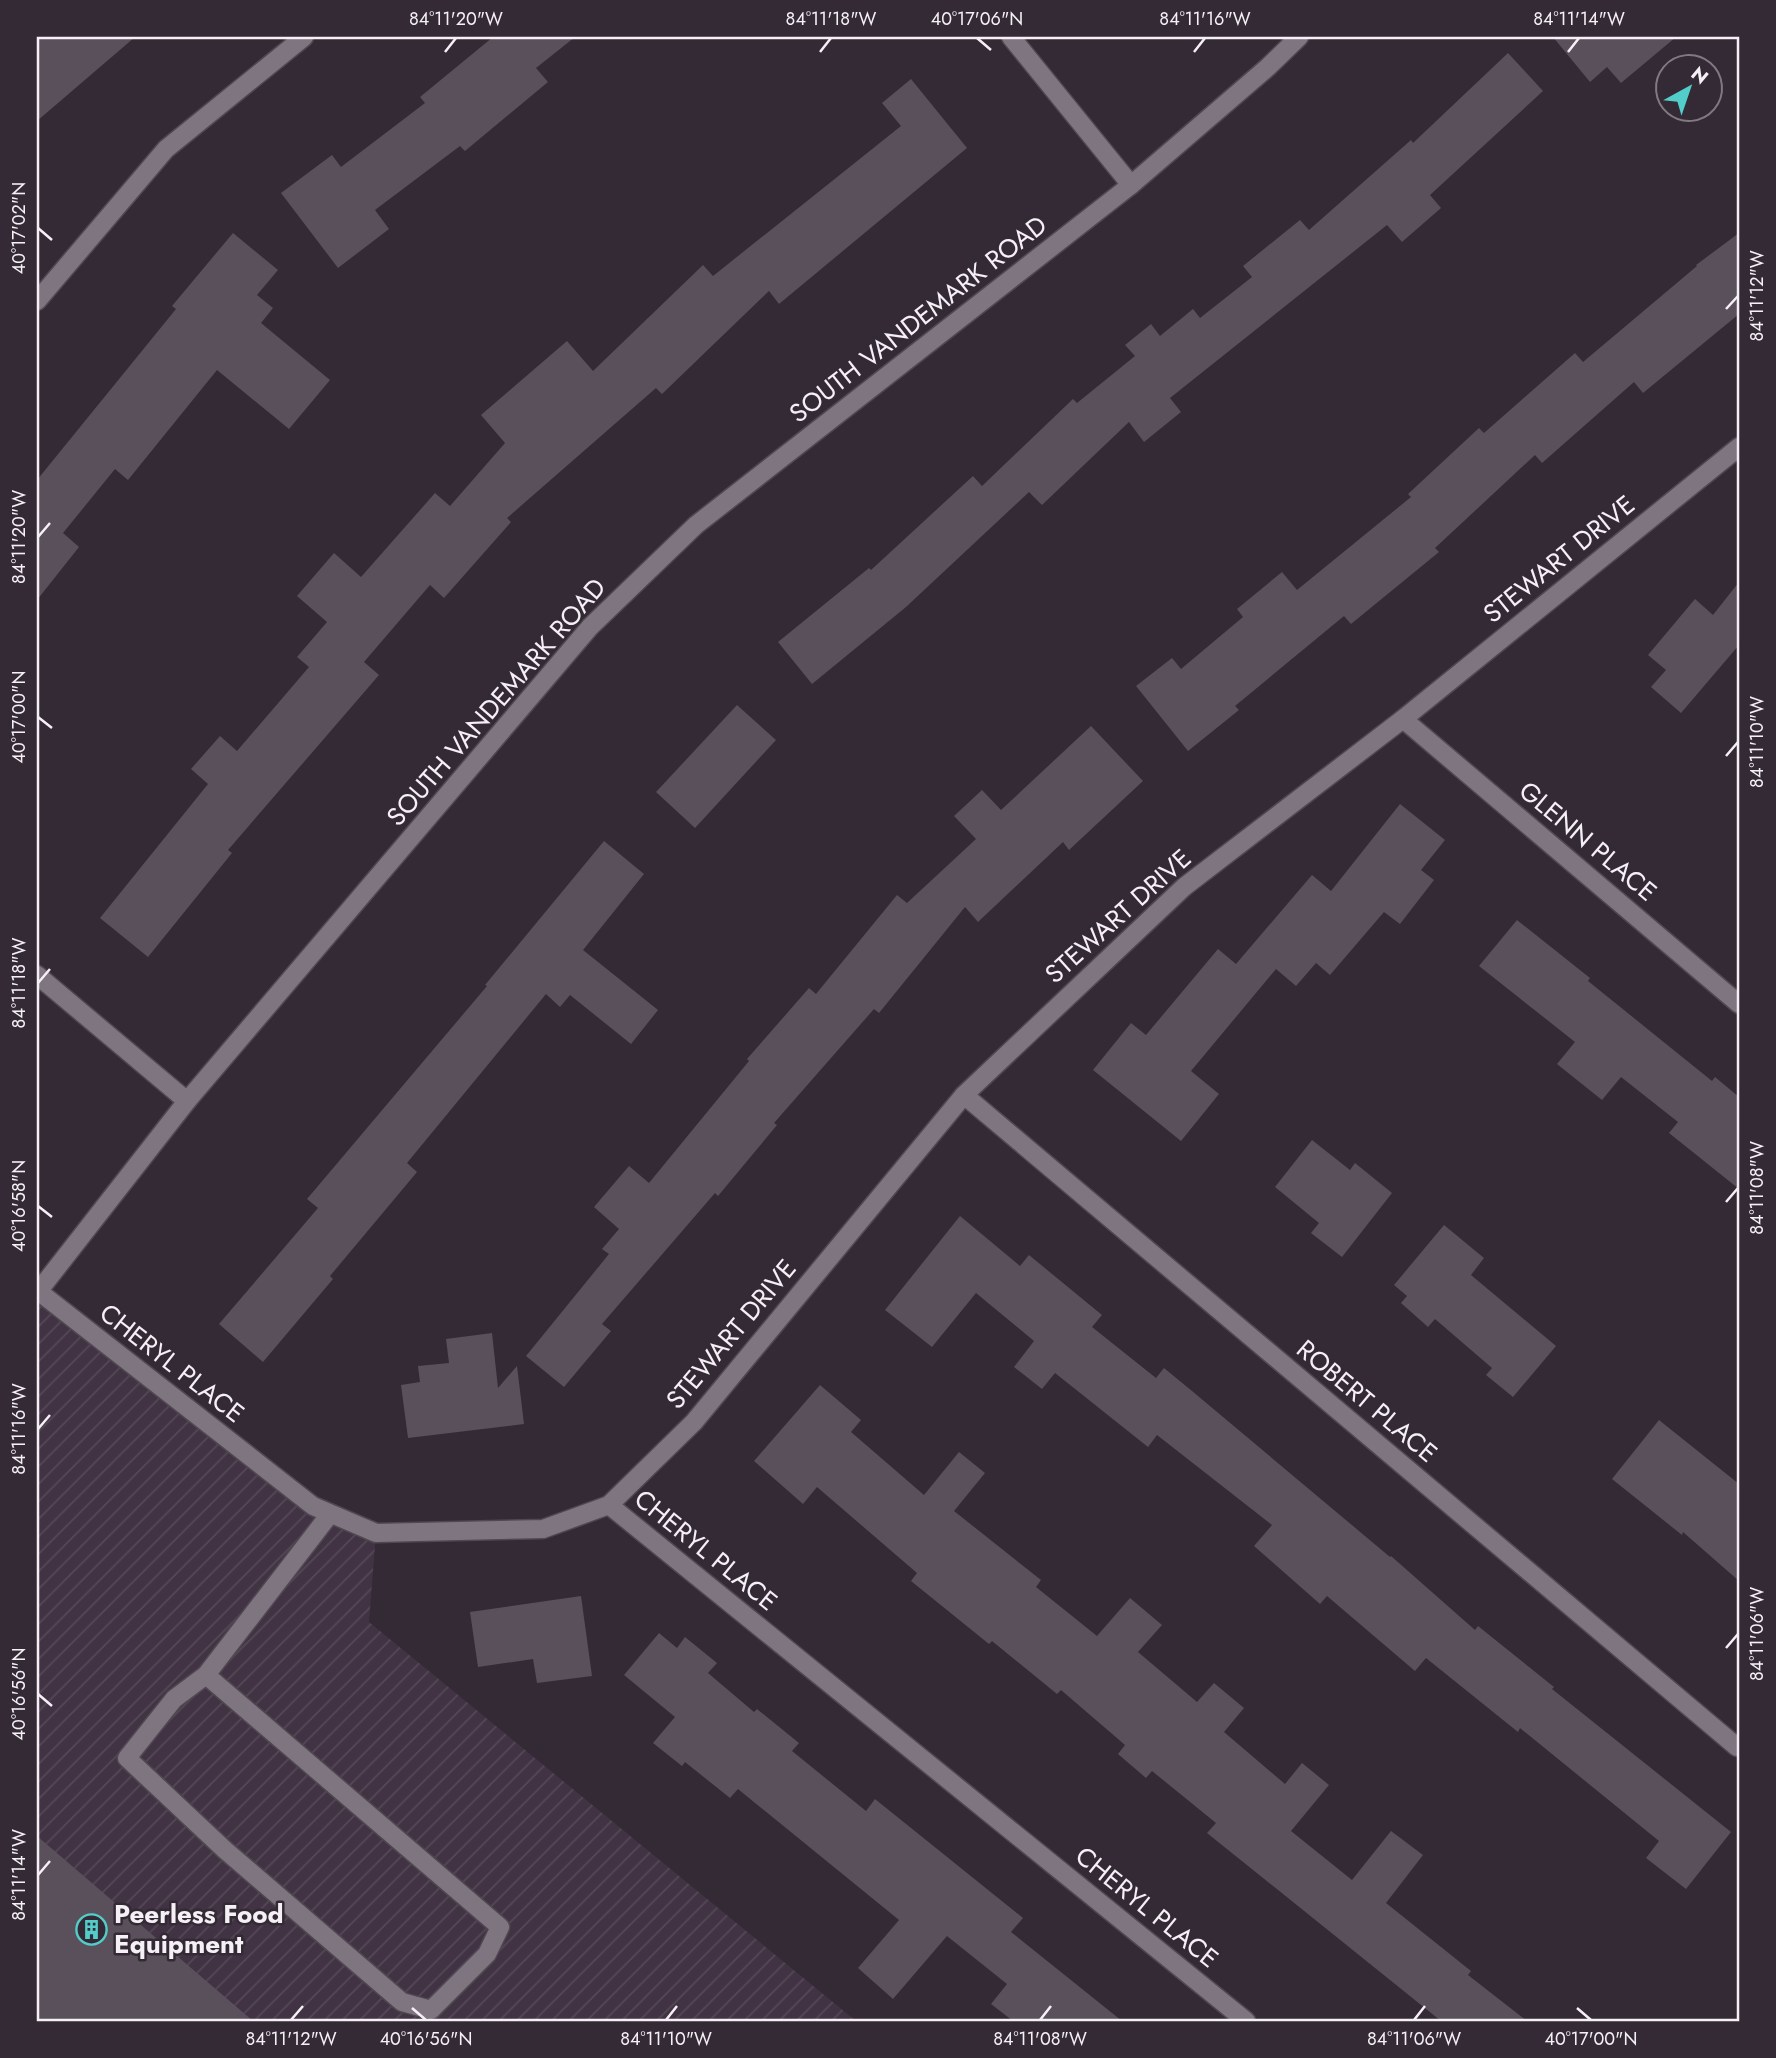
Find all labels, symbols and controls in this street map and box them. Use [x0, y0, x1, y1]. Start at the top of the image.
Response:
text: 84°11'20"W [409, 6, 503, 32]
text: 84°11'18"W [786, 6, 877, 32]
text: 40°17'06"N [931, 6, 1023, 32]
text: 84°11'16"W [1159, 6, 1251, 32]
text: 84°11'14"W [1533, 6, 1625, 32]
north arrow [1654, 52, 1724, 122]
text: N [1685, 60, 1714, 91]
text: 40°17'02"N [6, 182, 32, 274]
street label: SOUTH VANDEMARK ROAD [781, 206, 1055, 432]
text: 84°11'12"W [1744, 250, 1770, 342]
street label: STEWART DRIVE [1475, 486, 1643, 632]
text: 84°11'20"W [6, 490, 32, 584]
street label: SOUTH VANDEMARK ROAD [377, 570, 615, 834]
text: 40°17'00"N [6, 671, 32, 763]
text: 84°11'10"W [1744, 696, 1770, 788]
street label: GLENN PLACE [1511, 772, 1665, 910]
street label: STEWART DRIVE [1036, 840, 1200, 992]
text: 84°11'18"W [6, 937, 32, 1028]
text: 84°11'08"W [1744, 1141, 1770, 1235]
text: 40°16'58"N [6, 1160, 32, 1252]
street label: STEWART DRIVE [657, 1251, 805, 1417]
street label: CHERYL PLACE [92, 1294, 252, 1432]
street label: ROBERT PLACE [1288, 1331, 1446, 1471]
text: 84°11'16"W [6, 1383, 32, 1475]
street label: CHERYL PLACE [626, 1480, 786, 1620]
text: 84°11'06"W [1744, 1587, 1770, 1681]
text: 40°16'56"N [6, 1648, 32, 1740]
text: 84°11'14"W [6, 1829, 32, 1921]
street label: CHERYL PLACE [1067, 1837, 1227, 1977]
place label: Peerless Food Equipment [114, 1895, 284, 1963]
building icon: Peerless Food Equipment [74, 1912, 108, 1946]
text: 84°11'12"W [245, 2026, 337, 2052]
text: 40°16'56"N [380, 2026, 472, 2052]
text: 84°11'10"W [620, 2026, 712, 2052]
text: 84°11'08"W [993, 2026, 1087, 2052]
text: 84°11'06"W [1367, 2026, 1461, 2052]
text: 40°17'00"N [1545, 2026, 1637, 2052]

